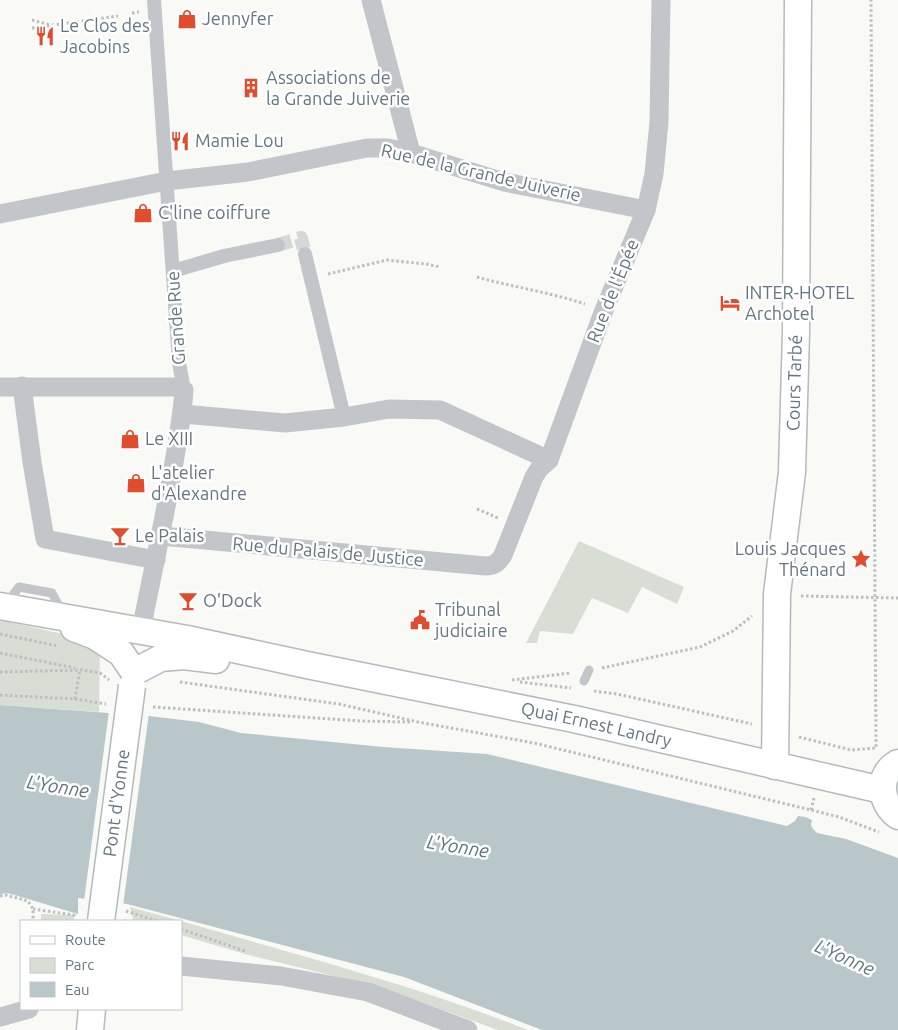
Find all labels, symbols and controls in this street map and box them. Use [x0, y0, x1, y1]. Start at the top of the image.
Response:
shop icon: Jennyfer [176, 8, 198, 30]
place label: Jennyfer [202, 8, 274, 28]
place label: Le Clos des Jacobins [60, 15, 150, 56]
restaurant icon: Le Clos des Jacobins [34, 25, 56, 47]
place label: Associations de la Grande Juiverie [266, 67, 410, 108]
building icon: Associations de la Grande Juiverie [240, 77, 262, 99]
restaurant icon: Mamie Lou [169, 130, 191, 152]
place label: Mamie Lou [195, 130, 284, 150]
street label: Rue de la Grande Juiverie [379, 139, 583, 205]
shop icon: C'line coiffure [132, 202, 154, 224]
place label: C'line coiffure [158, 202, 271, 222]
street label: Rue de l'Épée [581, 236, 642, 345]
street label: Grande Rue [162, 270, 188, 366]
place label: INTER-HOTEL Archotel [745, 282, 854, 323]
hotel icon: INTER-HOTEL Archotel [719, 292, 741, 314]
street label: Cours Tarbé [782, 334, 805, 431]
shop icon: Le XIII [119, 428, 141, 450]
place label: Le XIII [145, 428, 193, 448]
place label: L'atelier d'Alexandre [151, 462, 247, 503]
shop icon: L'atelier d'Alexandre [125, 472, 147, 494]
bar icon: Le Palais [109, 525, 131, 547]
place label: Le Palais [135, 525, 204, 545]
street label: Rue du Palais de Justice [232, 533, 425, 569]
place label: Louis Jacques Thénard [735, 538, 846, 579]
place icon: Louis Jacques Thénard [850, 548, 872, 570]
bar icon: O'Dock [177, 590, 199, 612]
place label: O'Dock [203, 590, 262, 610]
place label: Tribunal judiciaire [433, 599, 508, 640]
public building icon: Tribunal judiciaire [409, 609, 431, 631]
street label: Quai Ernest Landry [519, 698, 674, 750]
street label: Pont d'Yonne [99, 748, 133, 858]
water label: L'Yonne [25, 770, 91, 802]
water label: L'Yonne [425, 830, 491, 862]
legend [20, 920, 182, 1010]
text: Route [65, 931, 106, 948]
water label: L'Yonne [812, 934, 878, 980]
text: Parc [65, 956, 94, 973]
text: Eau [65, 981, 90, 998]

